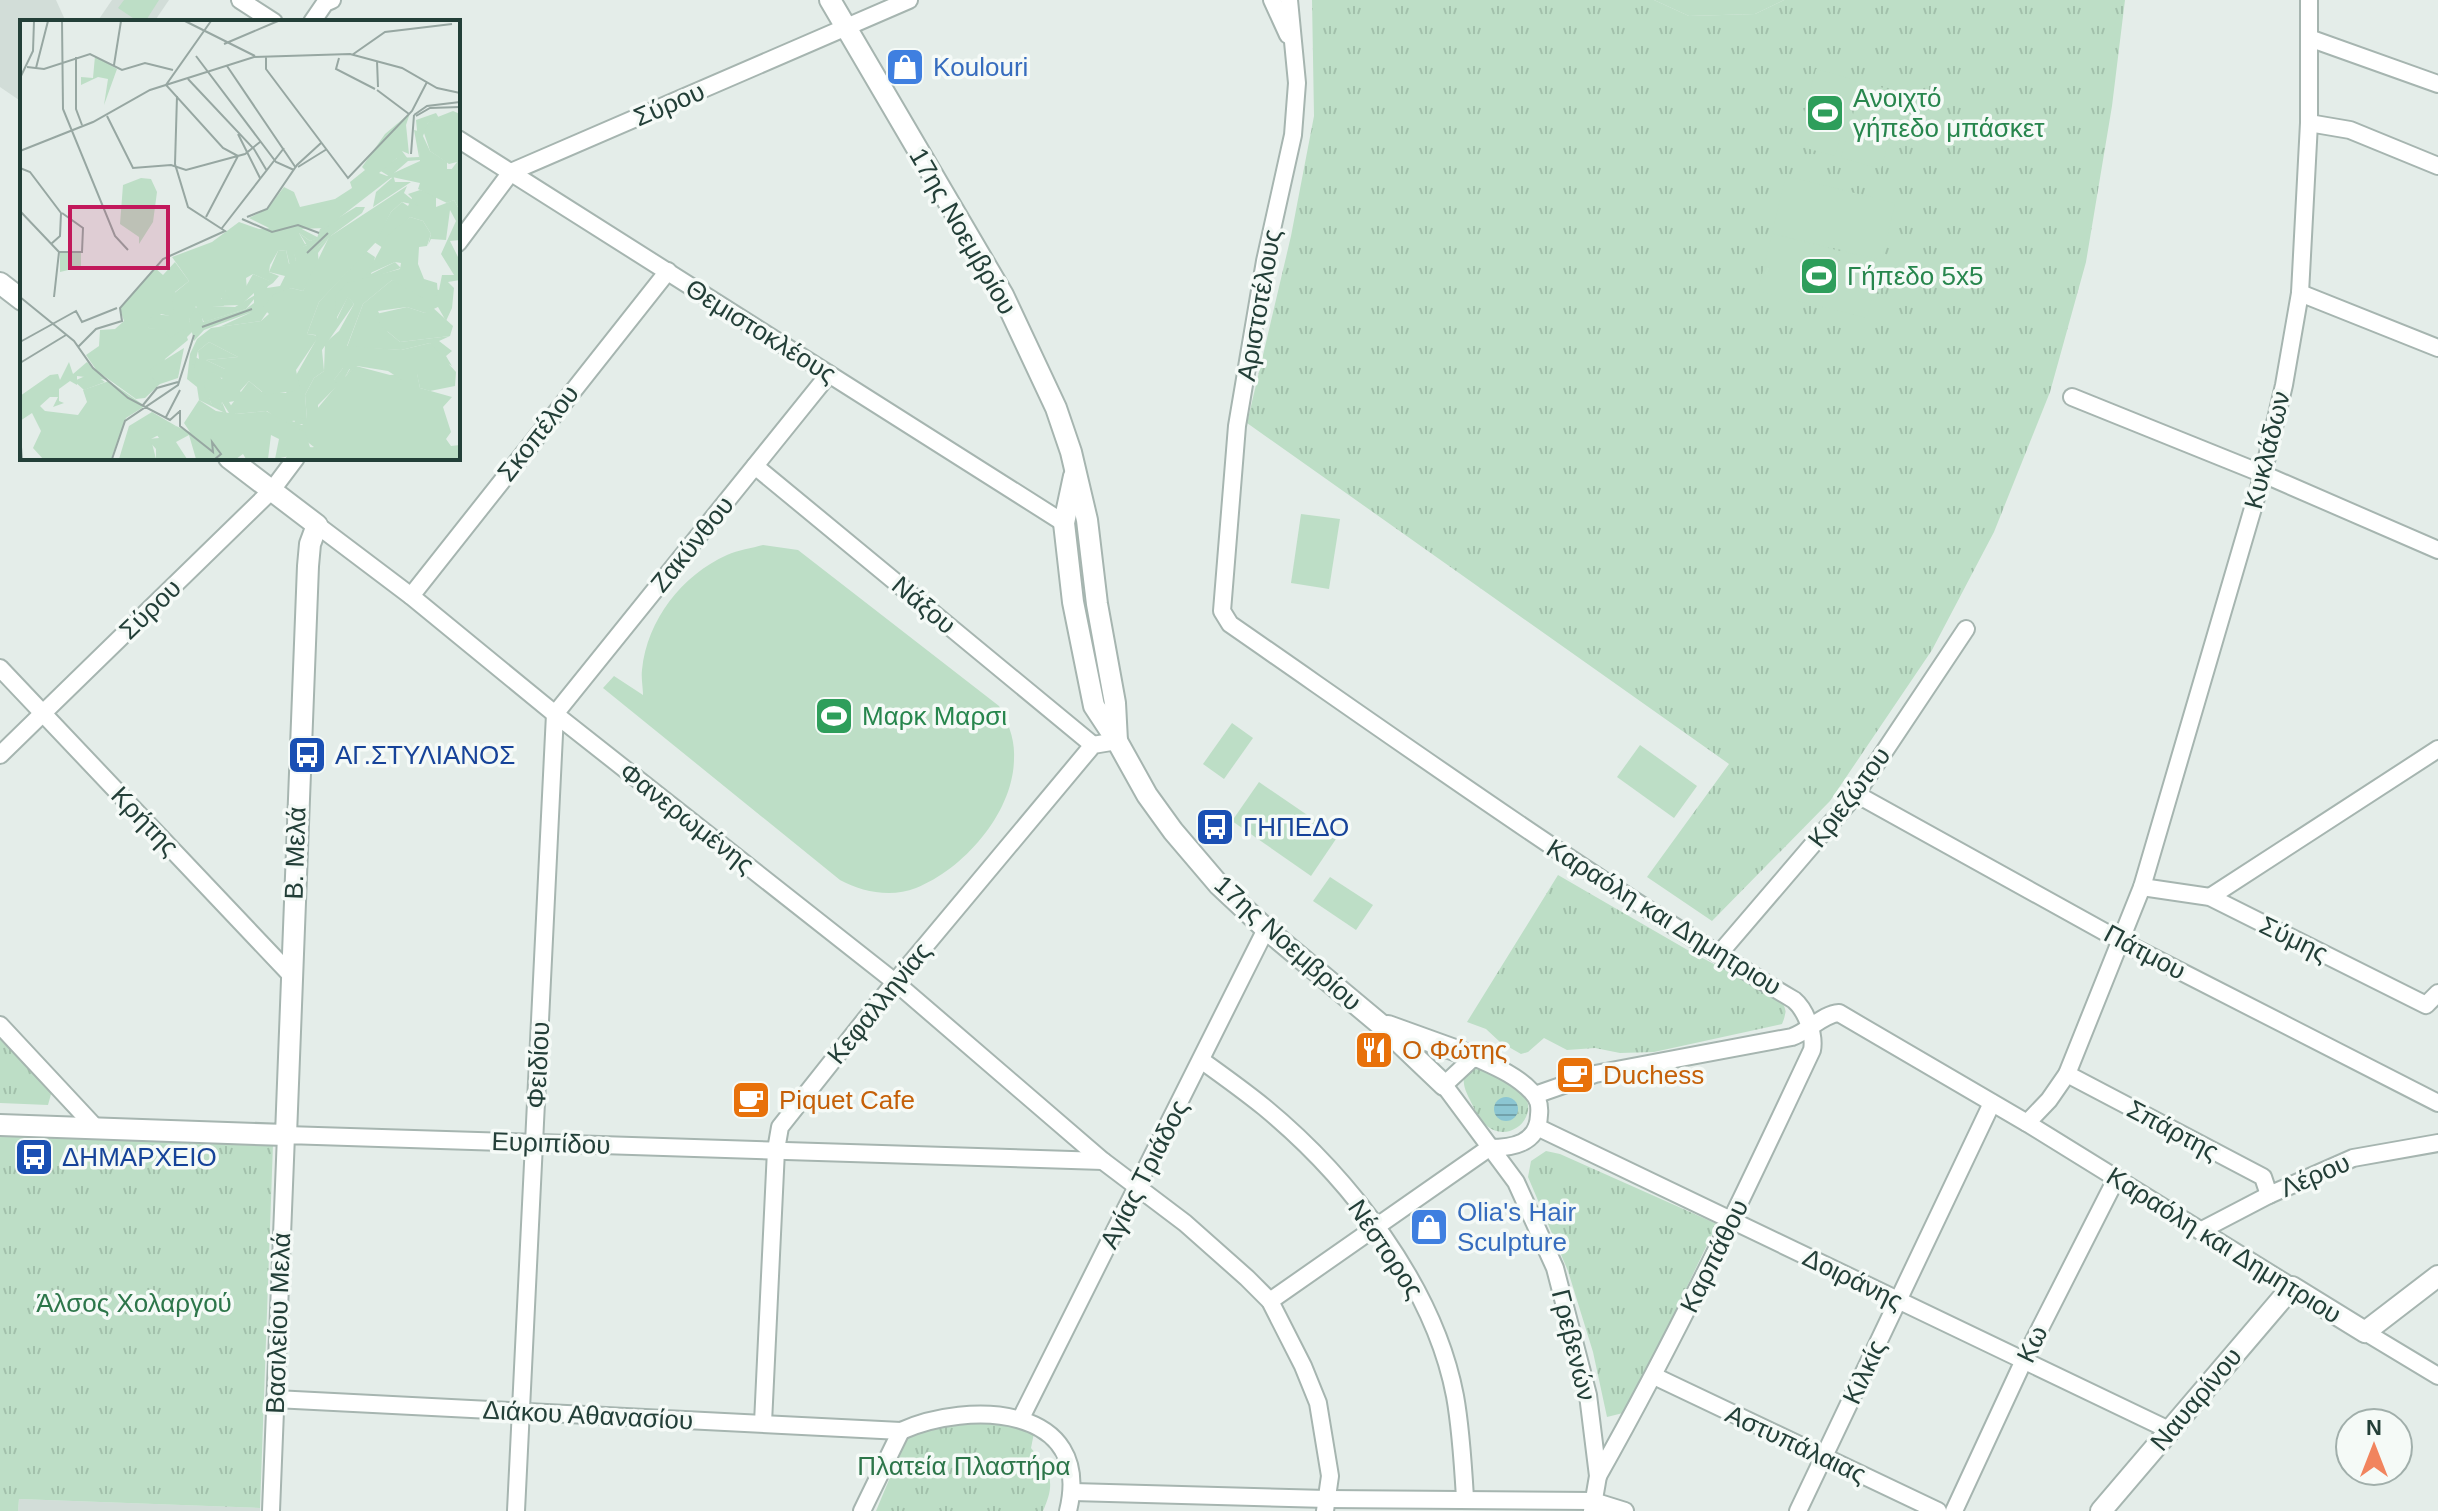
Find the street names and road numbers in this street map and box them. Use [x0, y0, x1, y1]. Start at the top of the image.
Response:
street label: Σύρου [629, 76, 709, 132]
street label: 17ης Νοεμβρίου [903, 142, 1023, 320]
street label: Αριστοτέλους [1231, 227, 1287, 383]
street label: Θεμιστοκλέους [680, 273, 842, 389]
street label: Σκοπέλου [491, 379, 585, 487]
street label: Κυκλάδων [2238, 388, 2296, 512]
street label: Ζακύνθου [644, 490, 740, 598]
street label: Νάξου [886, 570, 962, 640]
street label: Σύρου [113, 573, 187, 645]
street label: Κριεζώτου [1802, 741, 1896, 853]
street label: Φανερωμένης [614, 756, 760, 880]
street label: Κρήτης [105, 780, 185, 862]
street label: Β. Μελά [278, 806, 312, 900]
street label: Καραόλη και Δημητριου [1541, 833, 1787, 1001]
street label: 17ης Νοεμβρίου [1208, 869, 1368, 1017]
street label: Σύμης [2255, 910, 2333, 968]
street label: Πάτμου [2099, 918, 2191, 986]
street label: Κεφαλληνίας [821, 936, 937, 1070]
street label: Φειδίου [521, 1021, 555, 1109]
street label: Σπάρτης [2122, 1093, 2224, 1167]
street label: Αγίας Τριάδος [1094, 1095, 1194, 1253]
street label: Ευριπίδου [491, 1126, 611, 1160]
street label: Λέρου [2276, 1147, 2354, 1203]
street label: Καραόλη και Δημητριου [2101, 1161, 2347, 1329]
street label: Νέστορος [1342, 1194, 1430, 1304]
street label: Καρπάθου [1674, 1194, 1754, 1318]
street label: Βασιλείου Μελά [260, 1232, 296, 1414]
street label: Δοιράνης [1798, 1242, 1908, 1316]
street label: Γρεβενών [1546, 1286, 1602, 1404]
street label: Κω [2010, 1321, 2054, 1367]
street label: Κιλκίς [1836, 1335, 1892, 1409]
street label: Ναυαρίνου [2144, 1341, 2248, 1457]
street label: Διάκου Αθανασίου [482, 1395, 694, 1435]
street label: Αστυπάλαιας [1721, 1398, 1871, 1490]

